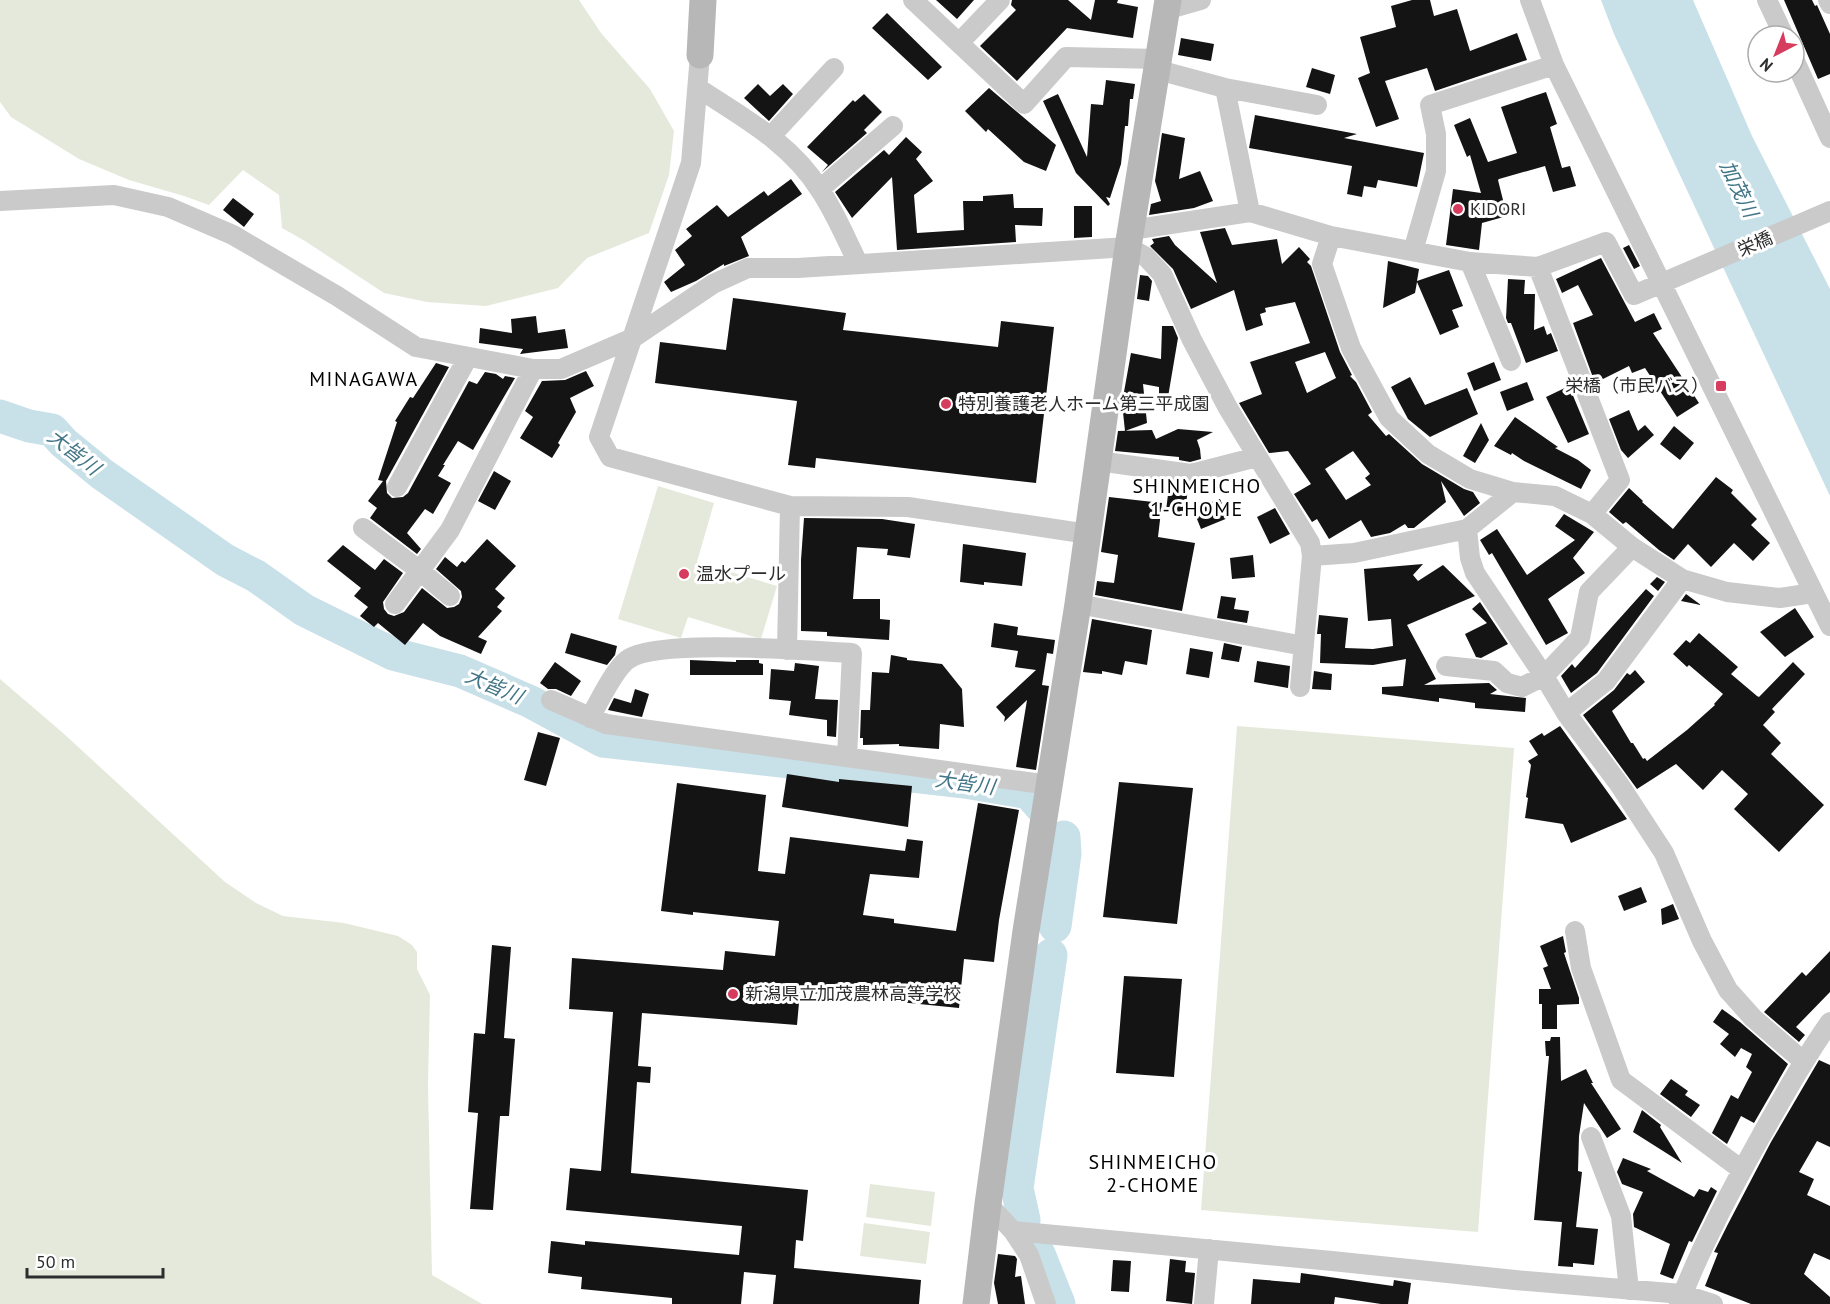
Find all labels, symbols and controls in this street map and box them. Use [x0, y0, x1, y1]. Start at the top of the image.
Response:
north arrow [1746, 24, 1806, 84]
text: N [1755, 54, 1777, 76]
water label: 加茂川 [1714, 156, 1765, 223]
place label: KIDORI [1470, 197, 1526, 220]
marker: KIDORI [1451, 202, 1465, 216]
street label: 栄橋 [1734, 226, 1776, 261]
district label: MINAGAWA [309, 366, 419, 392]
place label: 栄橋（市民バス） [1565, 374, 1709, 397]
marker: 栄橋（市民バス） [1714, 379, 1728, 393]
place label: 特別養護老人ホーム第三平成園 [958, 392, 1209, 415]
marker: 特別養護老人ホーム第三平成園 [939, 397, 953, 411]
water label: 大皆川 [42, 423, 107, 482]
district label: SHINMEICHO 1-CHOME [1132, 473, 1262, 522]
place label: 温水プール [696, 562, 786, 585]
marker: 温水プール [677, 567, 691, 581]
water label: 大皆川 [461, 662, 529, 710]
water label: 大皆川 [933, 766, 998, 800]
place label: 新潟県立加茂農林高等学校 [745, 982, 961, 1005]
marker: 新潟県立加茂農林高等学校 [726, 987, 740, 1001]
district label: SHINMEICHO 2-CHOME [1088, 1149, 1218, 1198]
scale bar [27, 1241, 164, 1279]
text: 50 m [36, 1250, 75, 1273]

